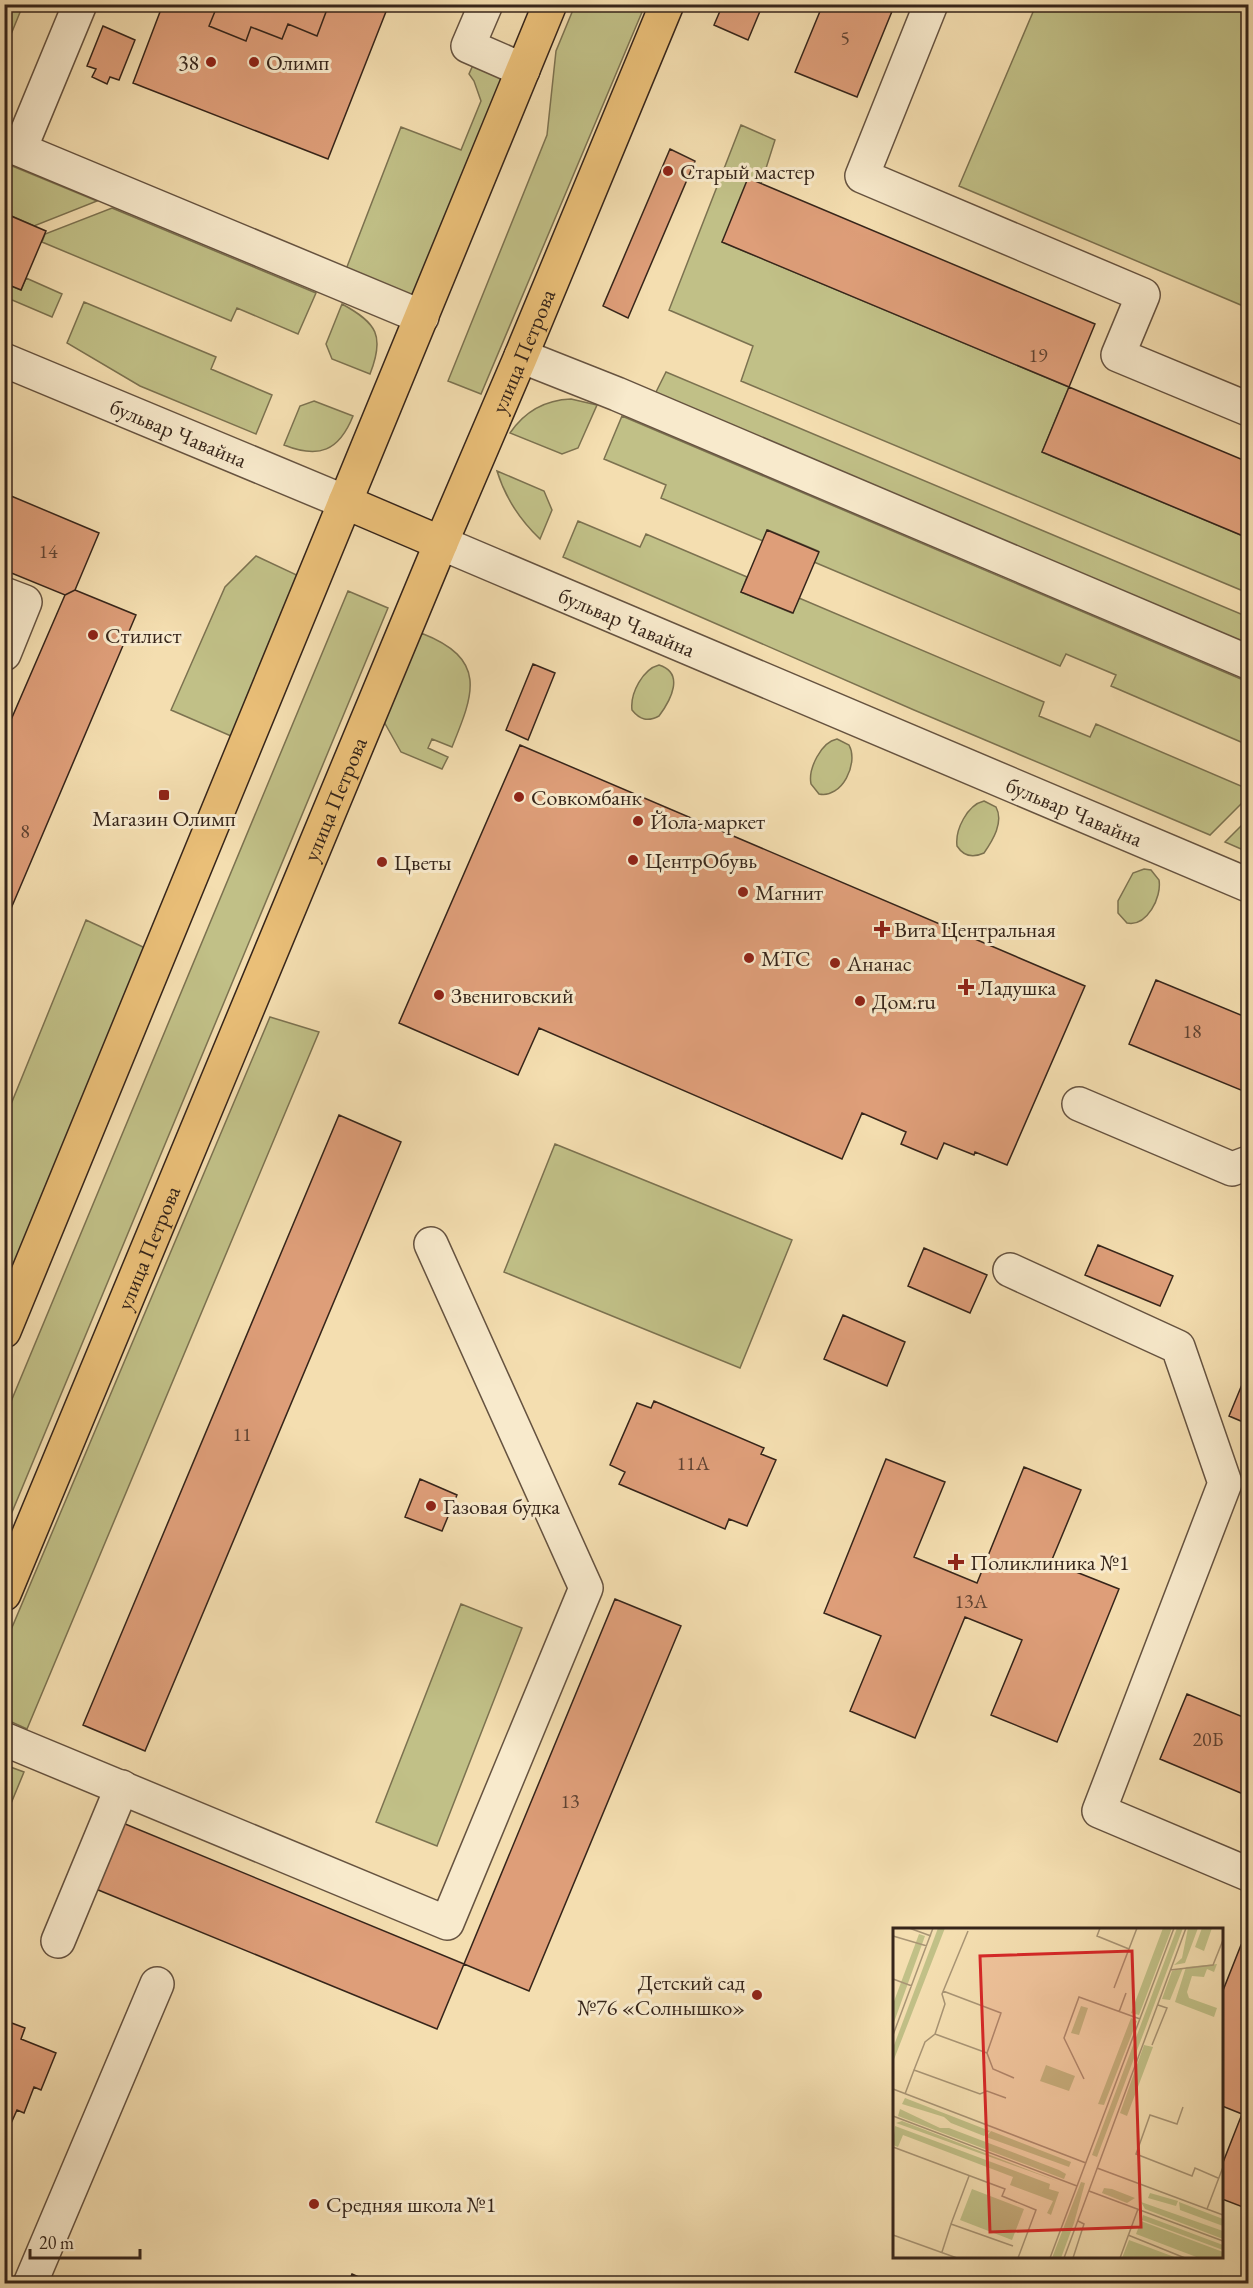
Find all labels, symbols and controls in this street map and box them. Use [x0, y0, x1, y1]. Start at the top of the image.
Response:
house number: 5 [840, 25, 850, 51]
place label: 38 [178, 48, 199, 77]
place label: Олимп [266, 48, 329, 77]
marker: 38 [204, 55, 218, 69]
marker: Олимп [247, 55, 261, 69]
place label: Старый мастер [680, 157, 815, 186]
marker: Старый мастер [661, 164, 675, 178]
street label: улица Петрова [484, 284, 562, 417]
house number: 19 [1028, 342, 1048, 368]
street label: бульвар Чавайна [106, 391, 252, 474]
house number: 14 [38, 538, 58, 564]
street label: бульвар Чавайна [554, 580, 700, 664]
place label: Стилист [105, 621, 181, 650]
marker: Стилист [86, 628, 100, 642]
street label: улица Петрова [296, 732, 373, 866]
street label: бульвар Чавайна [1002, 770, 1147, 853]
place label: Совкомбанк [531, 783, 643, 812]
marker: Магазин Олимп [157, 788, 171, 802]
marker: Совкомбанк [512, 790, 526, 804]
place label: Магазин Олимп [92, 804, 236, 833]
place label: Йола-маркет [650, 807, 765, 836]
marker: Йола-маркет [631, 814, 645, 828]
house number: 8 [20, 818, 30, 844]
place label: ЦентрОбувь [645, 846, 757, 875]
place label: Цветы [394, 848, 451, 877]
marker: ЦентрОбувь [626, 853, 640, 867]
marker: Цветы [375, 855, 389, 869]
place label: Магнит [755, 878, 823, 907]
marker: Магнит [736, 885, 750, 899]
place label: Вита Центральная [894, 915, 1056, 944]
marker: Вита Центральная [875, 922, 889, 936]
place label: МТС [761, 944, 811, 973]
place label: Ананас [846, 949, 912, 978]
marker: МТС [742, 951, 756, 965]
marker: Ананас [828, 956, 842, 970]
place label: Ладушка [978, 973, 1056, 1002]
marker: Ладушка [959, 980, 973, 994]
place label: Звениговский [451, 981, 574, 1010]
place label: Дом.ru [872, 987, 936, 1016]
marker: Звениговский [432, 988, 446, 1002]
marker: Дом.ru [853, 994, 867, 1008]
house number: 18 [1182, 1018, 1202, 1044]
street label: улица Петрова [109, 1181, 187, 1314]
house number: 11 [232, 1421, 252, 1447]
house number: 11А [676, 1450, 710, 1476]
place label: Газовая будка [443, 1492, 560, 1521]
marker: Газовая будка [424, 1499, 438, 1513]
place label: Поликлиника №1 [970, 1548, 1130, 1577]
marker: Поликлиника №1 [947, 1553, 965, 1571]
house number: 13А [954, 1588, 988, 1614]
house number: 20Б [1193, 1726, 1224, 1752]
house number: 13 [560, 1788, 580, 1814]
inset map [893, 1928, 1223, 2258]
place label: Детский сад №76 «Солнышко» [577, 1968, 745, 2022]
marker: Детский сад №76 «Солнышко» [750, 1988, 764, 2002]
place label: Средняя школа №1 [326, 2190, 496, 2219]
marker: Средняя школа №1 [307, 2197, 321, 2211]
scale bar [30, 2222, 140, 2260]
text: 20 m [39, 2231, 74, 2254]

